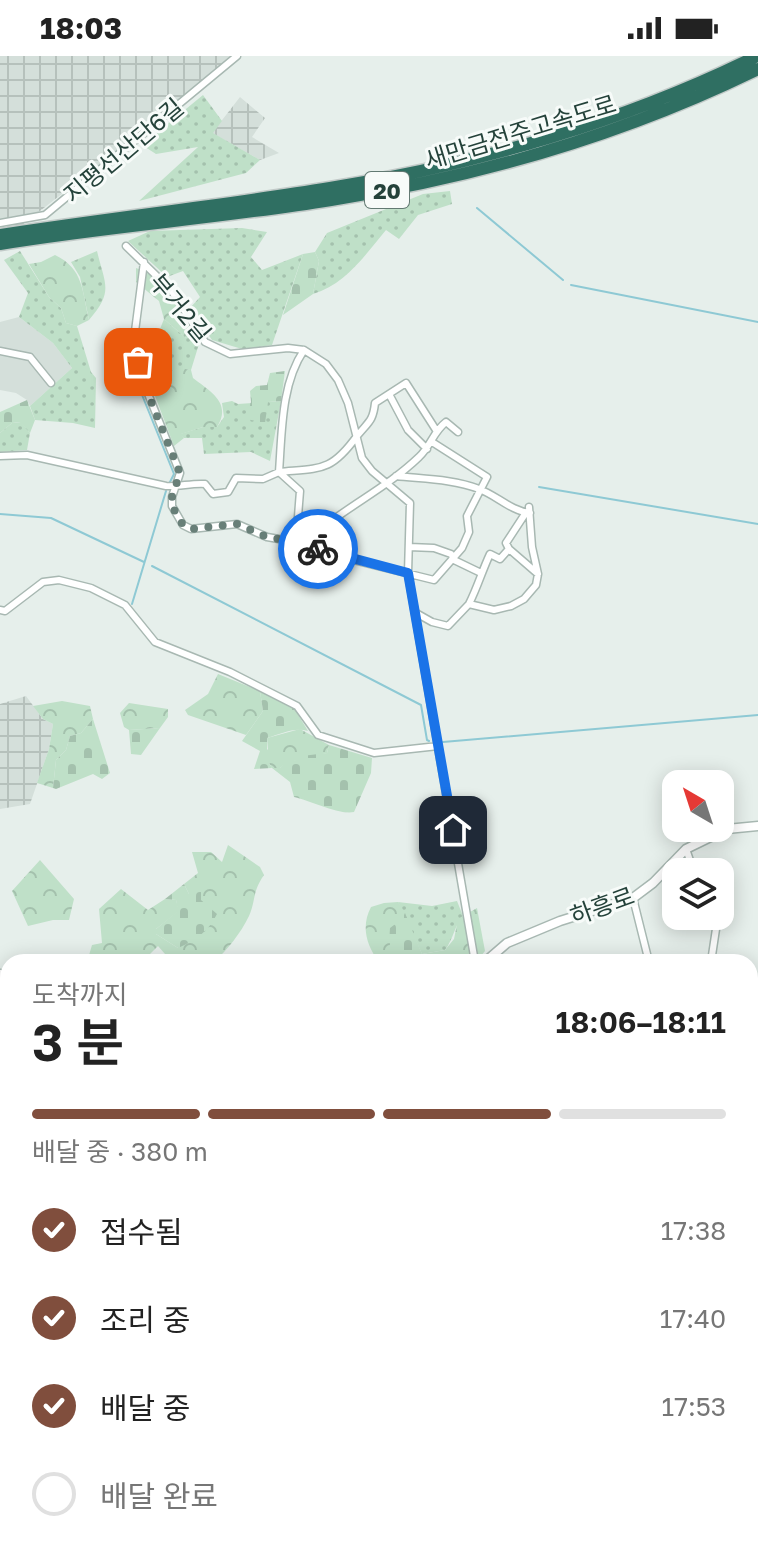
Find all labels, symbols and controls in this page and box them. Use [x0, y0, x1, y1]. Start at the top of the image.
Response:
text: 18:03 [40, 10, 122, 46]
street label: 새만금전주고속도로 [421, 88, 619, 174]
street label: 지평선산단6길 [57, 92, 189, 208]
road number: 20 [365, 172, 409, 208]
street label: 부거2길 [144, 267, 218, 347]
pin [104, 328, 172, 396]
icon: bag [116, 340, 160, 384]
courier [278, 509, 358, 589]
icon: bike [296, 527, 340, 571]
north arrow [662, 770, 734, 842]
map controls [662, 770, 734, 930]
pin [419, 796, 487, 864]
icon: home [431, 808, 475, 852]
button: layers [662, 858, 734, 930]
street label: 하흥로 [566, 880, 638, 930]
text: 도착까지 [32, 979, 128, 1010]
text: 18:06–18:11 [555, 1004, 726, 1040]
text: 3 분 [32, 1010, 124, 1072]
text: 배달 중 · 380 m [32, 1136, 208, 1167]
icon: check [32, 1208, 76, 1252]
text: 접수됨 [100, 1214, 183, 1250]
text: 17:38 [661, 1215, 726, 1246]
icon: check [32, 1296, 76, 1340]
text: 조리 중 [100, 1302, 190, 1338]
text: 17:40 [660, 1303, 726, 1334]
icon: check [32, 1384, 76, 1428]
text: 배달 중 [100, 1390, 190, 1426]
text: 17:53 [662, 1391, 726, 1422]
text: 배달 완료 [100, 1478, 218, 1514]

